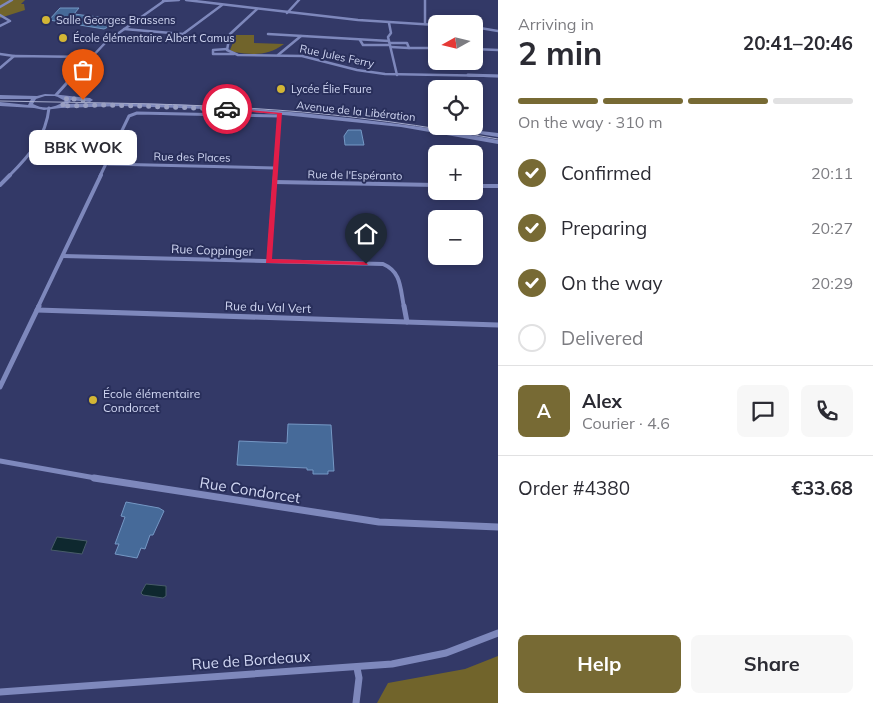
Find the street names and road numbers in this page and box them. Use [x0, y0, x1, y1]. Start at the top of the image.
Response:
street label: Rue Jules Ferry [298, 41, 376, 71]
street label: Avenue de la Libération [296, 98, 416, 124]
street label: Rue des Places [153, 149, 231, 165]
street label: Rue de l'Espéranto [307, 167, 403, 183]
street label: Rue Coppinger [171, 241, 254, 259]
street label: Rue du Val Vert [225, 298, 311, 316]
street label: Rue Condorcet [198, 473, 302, 507]
street label: Rue de Bordeaux [191, 646, 311, 674]

